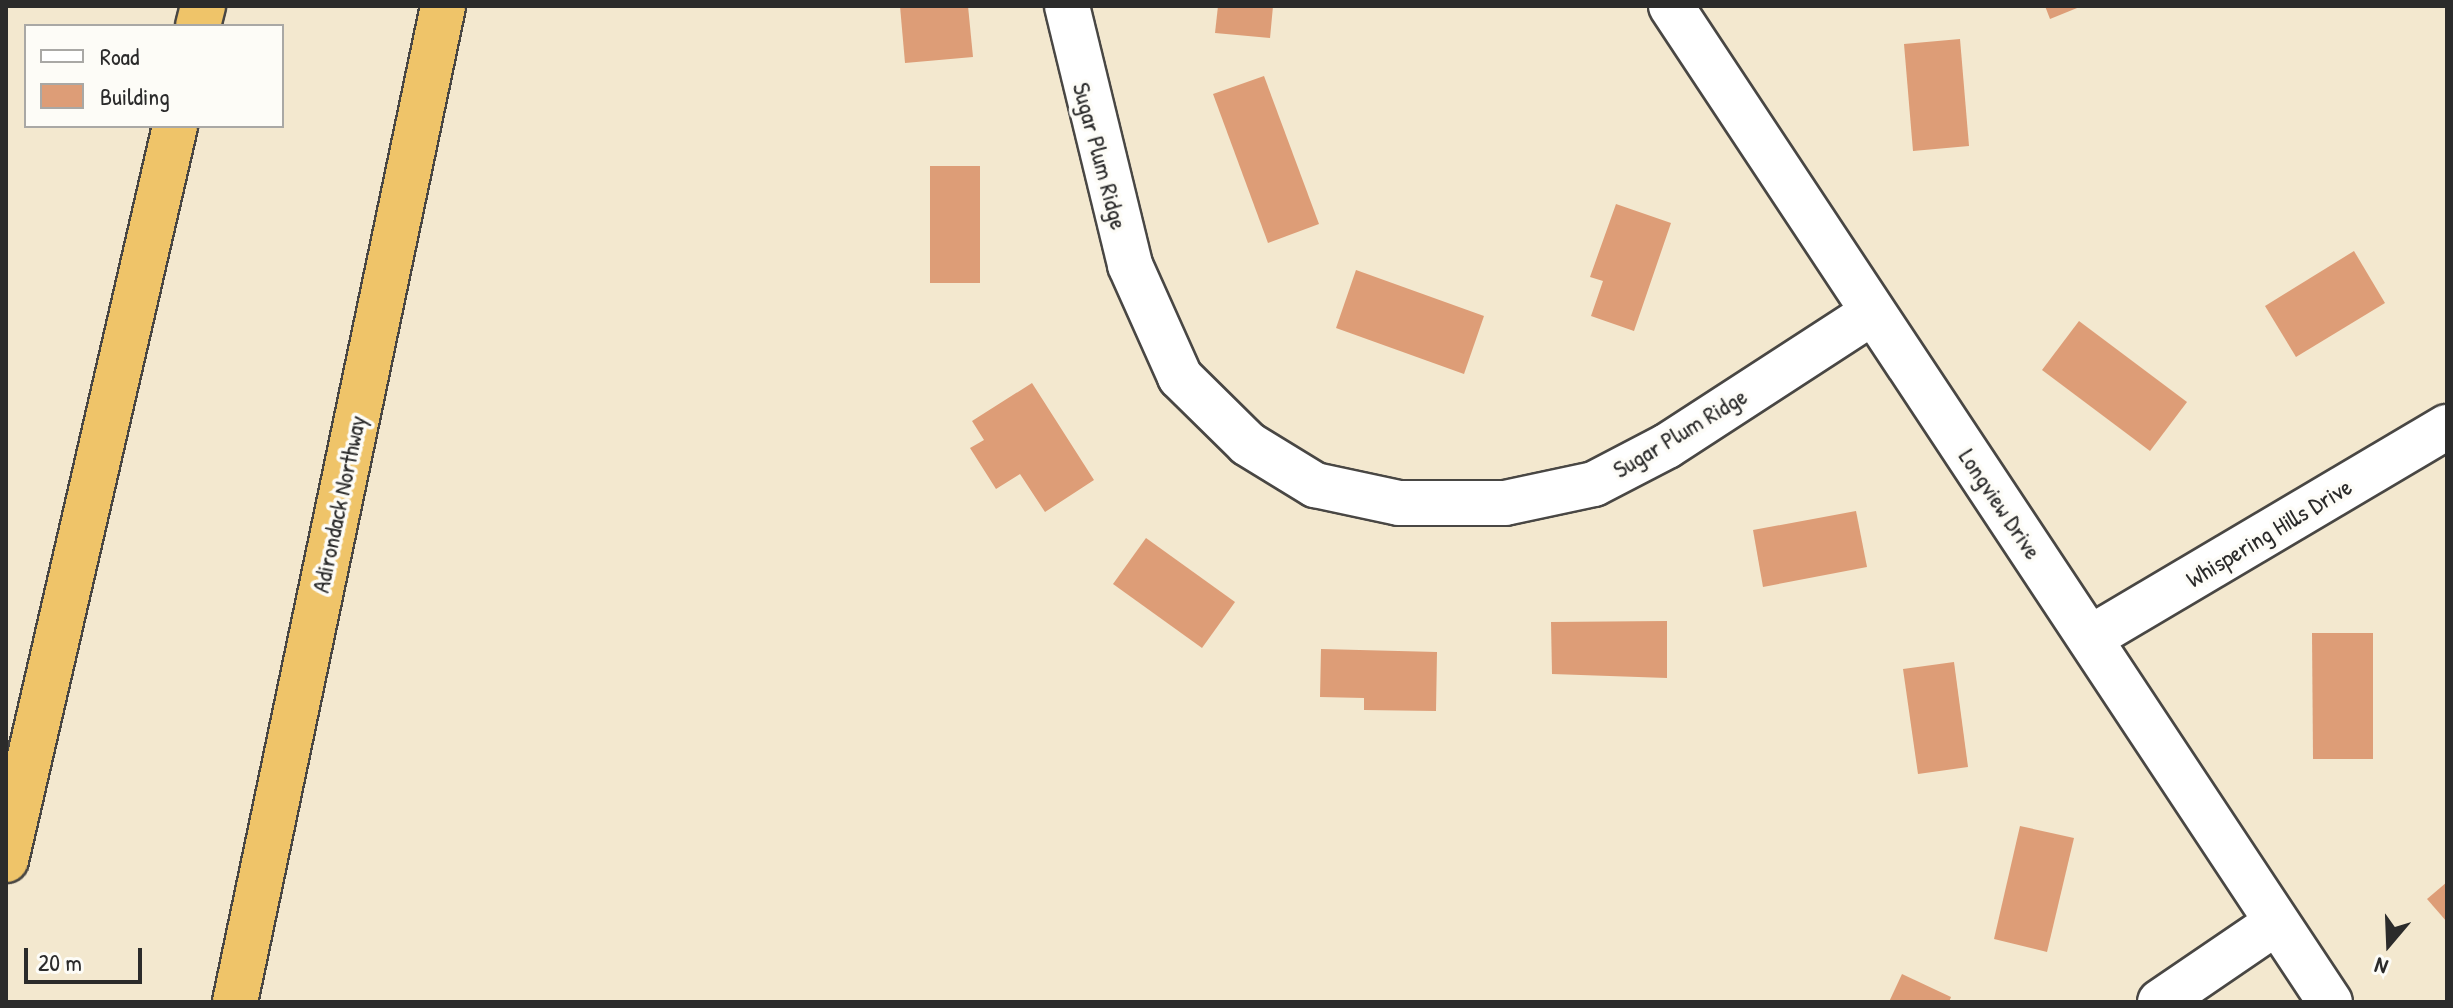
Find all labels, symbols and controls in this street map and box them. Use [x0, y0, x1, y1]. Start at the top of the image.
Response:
legend [24, 24, 284, 128]
text: Road [100, 40, 139, 72]
street label: Sugar Plum Ridge [1067, 79, 1133, 233]
text: Building [100, 80, 170, 112]
street label: Sugar Plum Ridge [1608, 382, 1752, 484]
street label: Adirondack Northway [306, 413, 372, 595]
street label: Longview Drive [1953, 444, 2047, 564]
street label: Whispering Hills Drive [2181, 472, 2357, 594]
north arrow [2349, 904, 2429, 984]
scale bar [28, 932, 146, 982]
text: 20 m [38, 946, 82, 978]
text: N [2371, 951, 2392, 983]

